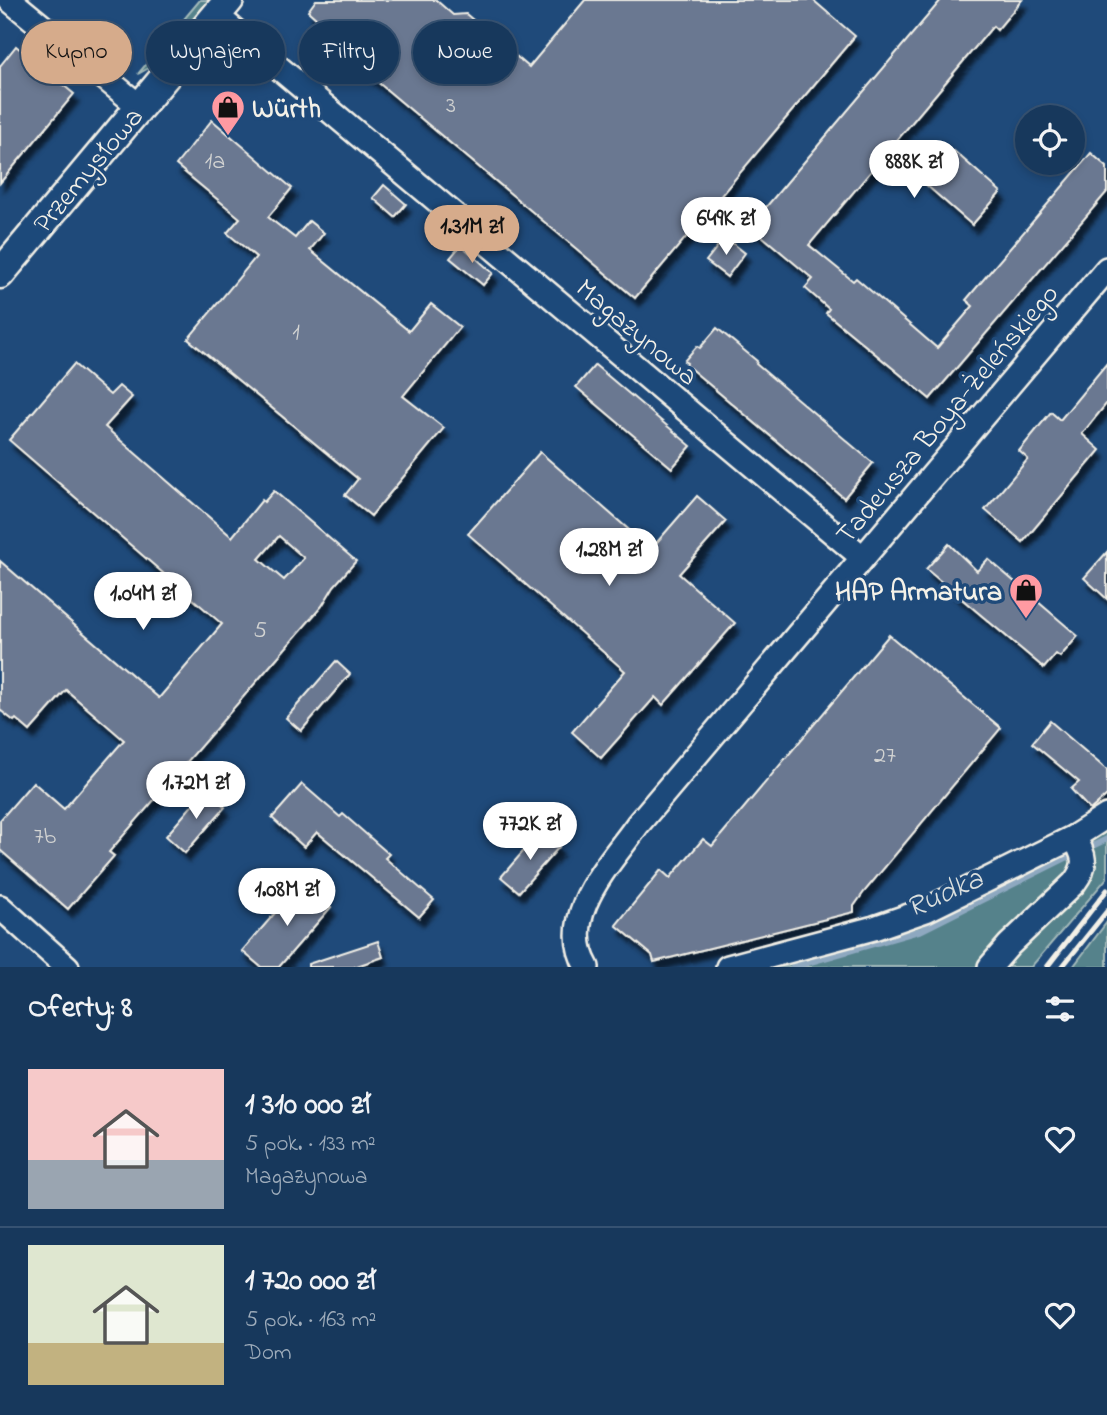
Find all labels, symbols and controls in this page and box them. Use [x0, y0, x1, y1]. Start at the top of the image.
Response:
chip: Kupno [21, 21, 132, 84]
chip: Wynajem [146, 21, 285, 84]
chip: Filtry [299, 21, 399, 84]
chip: Nowe [413, 21, 517, 84]
shop icon: Würth [209, 88, 247, 137]
house number: 3 [446, 89, 456, 124]
place label: Würth [252, 90, 321, 131]
street label: Przemysłowa [25, 99, 155, 243]
map controls [1015, 105, 1085, 175]
button: locate [1015, 105, 1085, 175]
pin: 888K zł [849, 140, 979, 200]
house number: 1a [205, 145, 225, 180]
text: 888K zł [885, 146, 943, 179]
pin: 649K zł [661, 198, 791, 257]
text: 649K zł [697, 203, 755, 236]
pin: 1.31M zł [400, 205, 544, 265]
text: 1.31M zł [440, 211, 504, 244]
street label: Magazynowa [566, 270, 706, 397]
street label: Tadeusza Boya-Żeleńskiego [827, 276, 1070, 554]
house number: 1 [292, 316, 300, 351]
pin: 1.28M zł [537, 528, 681, 588]
text: 1.28M zł [576, 534, 642, 567]
shop icon: HAP Armatura [1007, 571, 1045, 620]
pin: 1.04M zł [71, 572, 215, 632]
place label: HAP Armatura [835, 573, 1002, 614]
text: 1.04M zł [110, 578, 176, 611]
house number: 5 [253, 614, 267, 649]
house number: 27 [874, 739, 896, 774]
pin: 1.72M zł [124, 762, 268, 821]
text: 1.72M zł [162, 767, 230, 800]
pin: 772K zł [465, 802, 595, 862]
text: 772K zł [499, 808, 561, 841]
house number: 7b [34, 820, 57, 855]
water label: Rudka [900, 858, 991, 931]
pin: 1.08M zł [215, 869, 359, 928]
text: 1.08M zł [254, 874, 320, 907]
text: Oferty: 8 [28, 987, 132, 1031]
icon: filters [1041, 990, 1079, 1028]
text: 1 310 000 zł [245, 1084, 370, 1128]
icon: home [84, 1097, 168, 1181]
icon: heart [1041, 1120, 1079, 1158]
text: 5 pok. · 133 m² [245, 1128, 376, 1161]
text: Magazynowa [245, 1161, 367, 1194]
text: 1 720 000 zł [245, 1260, 376, 1304]
icon: home [84, 1273, 168, 1357]
icon: heart [1041, 1296, 1079, 1334]
text: 5 pok. · 163 m² [245, 1304, 376, 1337]
text: Dom [245, 1337, 292, 1370]

